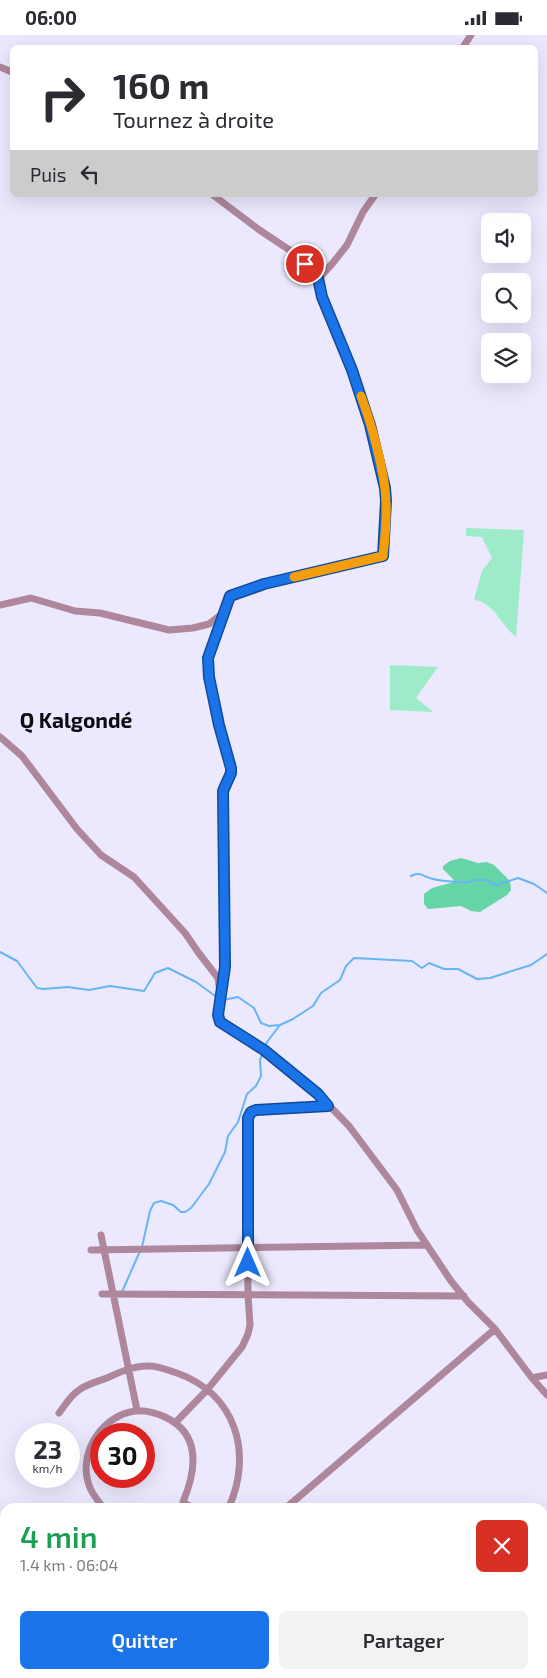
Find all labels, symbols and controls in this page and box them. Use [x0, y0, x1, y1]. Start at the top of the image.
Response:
text: 06:00 [25, 6, 77, 29]
text: 160 m [113, 64, 209, 106]
icon: right [30, 65, 95, 130]
text: Tournez à droite [113, 106, 274, 132]
icon: left [76, 160, 104, 188]
text: Puis [30, 163, 66, 186]
map controls [481, 213, 531, 383]
button: sound [481, 213, 531, 263]
pin [284, 243, 326, 285]
icon: arrive [291, 250, 319, 278]
button: search [481, 273, 531, 323]
button: layers [481, 333, 531, 383]
district label: Q Kalgondé [20, 707, 132, 733]
position arrow [221, 1236, 273, 1288]
speed limit sign: 30 [90, 1423, 155, 1488]
text: 23 [33, 1434, 62, 1464]
text: km/h [33, 1461, 62, 1475]
text: 4 min [20, 1518, 98, 1554]
button: close [476, 1520, 528, 1572]
text: 1.4 km · 06:04 [20, 1555, 118, 1574]
button: Quitter [20, 1611, 269, 1669]
button: Partager [279, 1611, 528, 1669]

